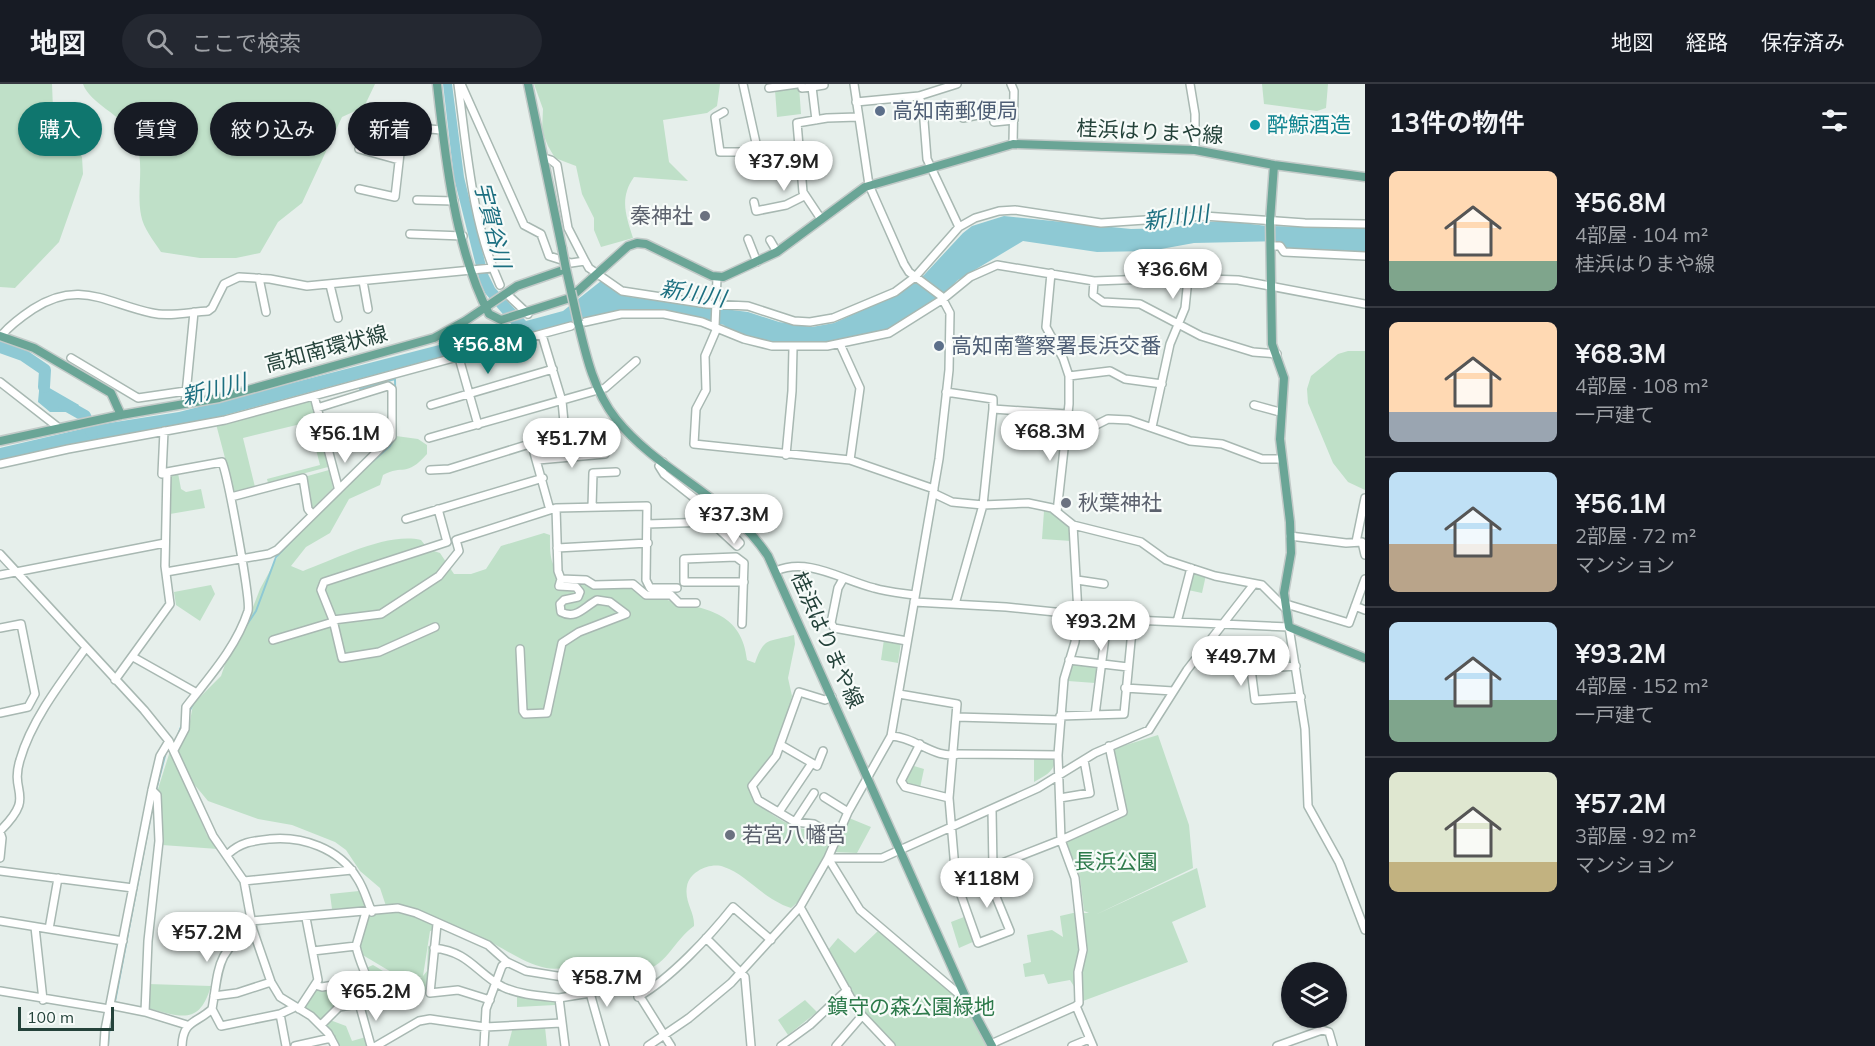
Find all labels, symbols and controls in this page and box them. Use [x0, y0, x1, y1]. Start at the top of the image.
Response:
search box [122, 14, 542, 68]
text: 地図 [30, 25, 86, 60]
icon: search [143, 25, 176, 58]
text: ここで検索 [191, 29, 301, 57]
text: 地図 [1611, 29, 1653, 55]
text: 経路 [1686, 29, 1728, 55]
text: 保存済み [1761, 29, 1845, 55]
place label: 高知南郵便局 [892, 97, 1018, 123]
chip: 購入 [18, 102, 102, 156]
chip: 賃貸 [114, 102, 198, 156]
chip: 絞り込み [210, 102, 336, 156]
chip: 新着 [348, 102, 432, 156]
marker: 高知南郵便局 [873, 104, 887, 118]
icon: filters [1818, 104, 1851, 137]
text: 13件の物件 [1389, 106, 1524, 139]
place label: 酔鯨酒造 [1267, 111, 1351, 137]
street label: 桂浜はりまや線 [1076, 114, 1224, 148]
marker: 酔鯨酒造 [1248, 118, 1262, 132]
pin: ¥37.9M [735, 141, 833, 192]
text: ¥37.9M [749, 148, 819, 173]
water label: 宇賀谷川 [469, 179, 518, 273]
text: ¥56.8M [1575, 186, 1666, 219]
icon: home [1437, 195, 1509, 267]
water label: 新川川 [1142, 199, 1212, 235]
place label: 秦神社 [630, 202, 693, 228]
marker: 秦神社 [698, 209, 712, 223]
text: 4部屋 · 104 m² [1575, 222, 1708, 247]
pin: ¥36.6M [1124, 249, 1222, 300]
text: 桂浜はりまや線 [1575, 251, 1715, 276]
text: ¥36.6M [1138, 256, 1208, 281]
water label: 新川川 [658, 273, 730, 313]
street label: 高知南環状線 [262, 319, 390, 377]
pin: ¥56.8M [439, 324, 537, 375]
text: ¥56.8M [453, 331, 523, 356]
place label: 高知南警察署長浜交番 [951, 332, 1161, 358]
text: ¥68.3M [1575, 337, 1666, 370]
marker: 高知南警察署長浜交番 [932, 339, 946, 353]
icon: home [1437, 346, 1509, 418]
water label: 新川川 [179, 367, 251, 411]
text: 4部屋 · 108 m² [1575, 373, 1708, 398]
text: 一戸建て [1575, 402, 1655, 427]
pin: ¥68.3M [1001, 411, 1099, 462]
pin: ¥56.1M [296, 413, 394, 464]
pin: ¥51.7M [523, 418, 621, 469]
text: ¥68.3M [1015, 418, 1085, 443]
text: ¥56.1M [310, 420, 380, 445]
text: ¥51.7M [537, 425, 607, 450]
text: ¥56.1M [1575, 487, 1666, 520]
place label: 秋葉神社 [1078, 489, 1162, 515]
pin: ¥37.3M [685, 494, 783, 545]
marker: 秋葉神社 [1059, 496, 1073, 510]
icon: home [1437, 496, 1509, 568]
text: ¥37.3M [699, 501, 769, 526]
text: 2部屋 · 72 m² [1575, 523, 1696, 548]
text: マンション [1575, 552, 1675, 577]
street label: 桂浜はりまや線 [786, 567, 870, 712]
pin: ¥93.2M [1052, 601, 1150, 652]
text: ¥93.2M [1066, 608, 1136, 633]
pin: ¥49.7M [1192, 636, 1290, 687]
text: ¥93.2M [1575, 637, 1666, 670]
text: ¥49.7M [1206, 643, 1276, 668]
icon: home [1437, 646, 1509, 718]
text: 4部屋 · 152 m² [1575, 673, 1708, 698]
text: 一戸建て [1575, 702, 1655, 727]
text: ¥57.2M [1575, 787, 1666, 820]
icon: home [1437, 796, 1509, 868]
place label: 若宮八幡宮 [742, 821, 847, 847]
text: 3部屋 · 92 m² [1575, 823, 1696, 848]
marker: 若宮八幡宮 [723, 828, 737, 842]
park label: 長浜公園 [1074, 848, 1158, 874]
text: マンション [1575, 852, 1675, 877]
pin: ¥118M [945, 858, 1029, 909]
text: ¥118M [954, 865, 1020, 890]
pin: ¥57.2M [158, 912, 256, 963]
text: ¥57.2M [172, 919, 242, 944]
pin: ¥58.7M [558, 957, 656, 1008]
map controls [1281, 962, 1347, 1028]
button: layers [1281, 962, 1347, 1028]
text: ¥58.7M [572, 964, 642, 989]
pin: ¥65.2M [327, 971, 425, 1022]
text: ¥65.2M [341, 978, 411, 1003]
park label: 鎮守の森公園緑地 [827, 993, 995, 1019]
scale bar [18, 1004, 114, 1032]
text: 100 m [27, 1007, 74, 1027]

